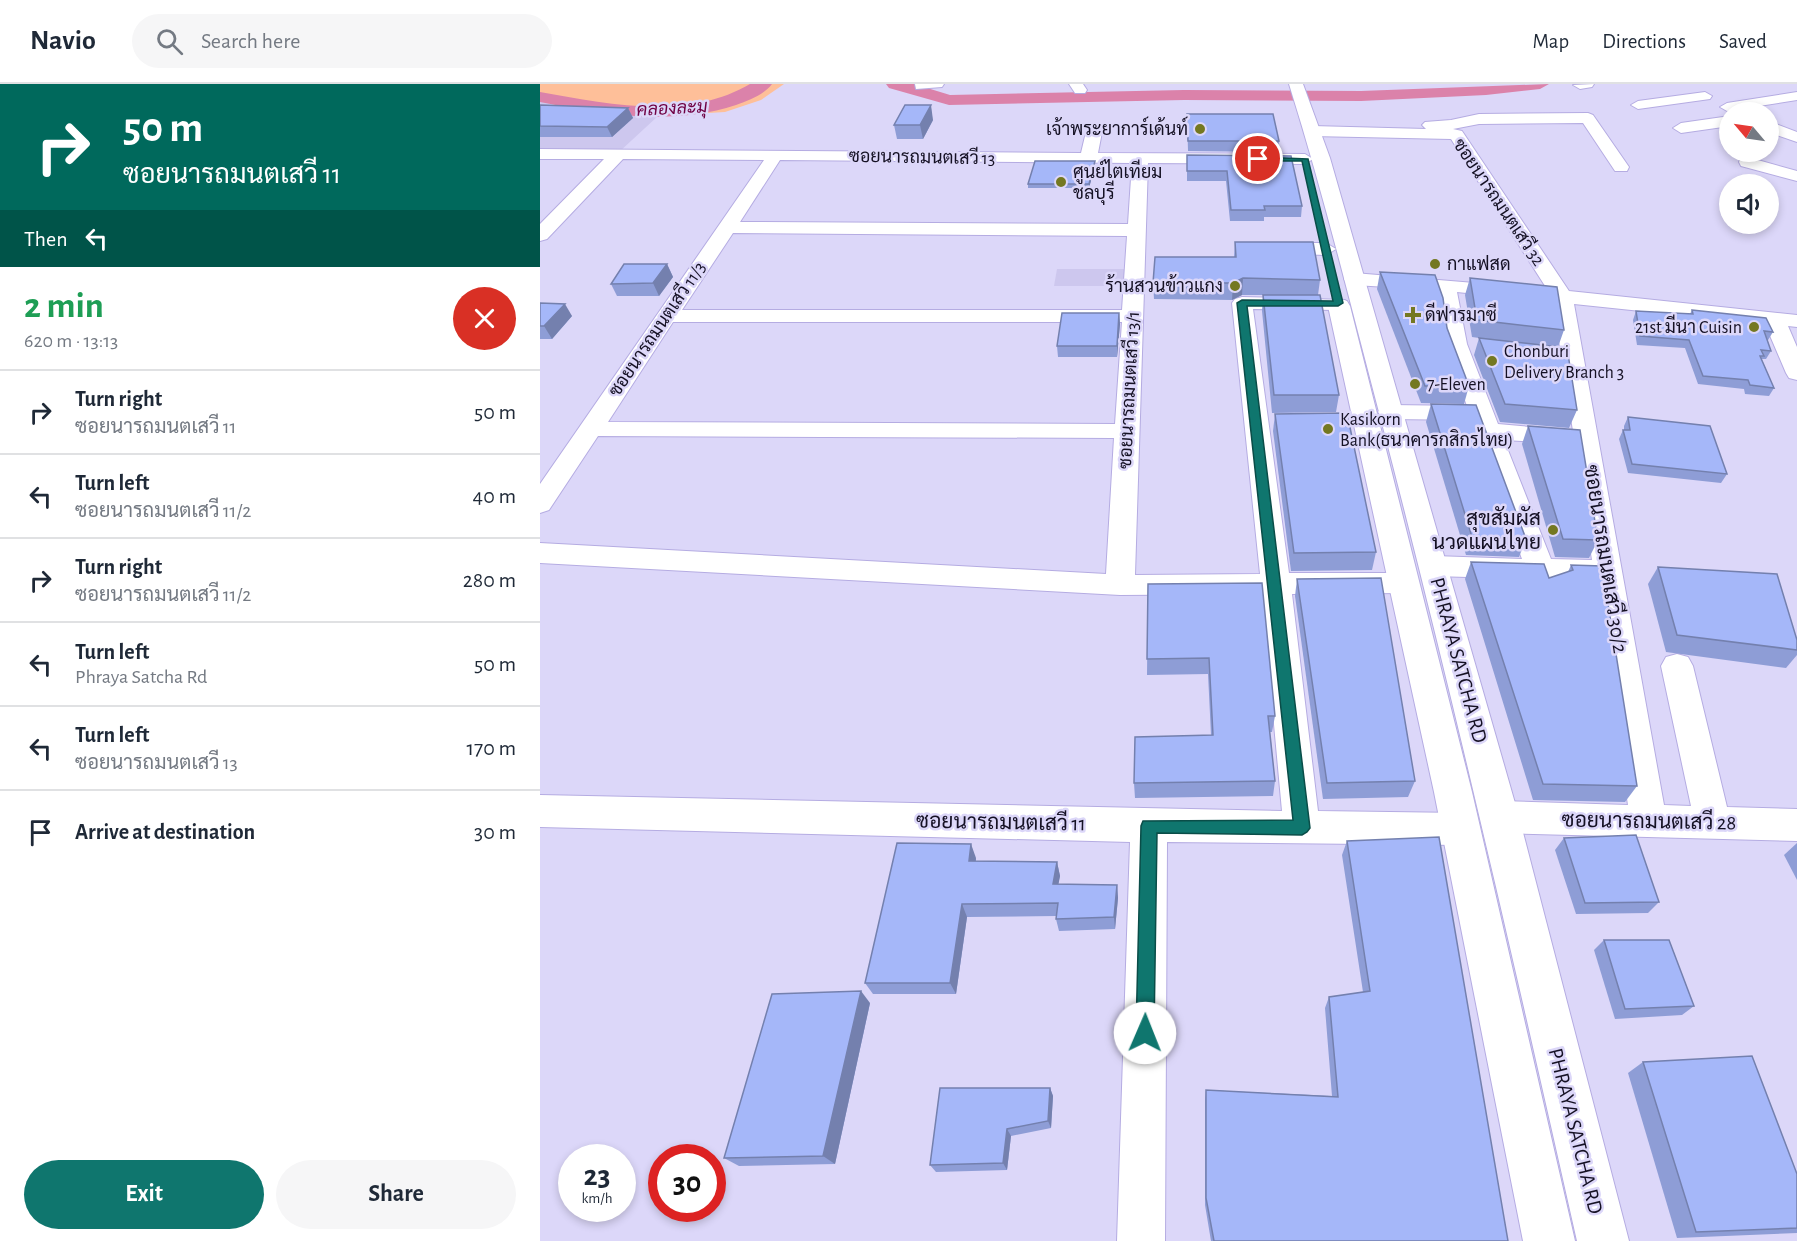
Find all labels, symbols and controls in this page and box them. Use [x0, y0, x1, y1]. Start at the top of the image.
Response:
search box [132, 14, 552, 68]
icon: search [153, 25, 186, 58]
text: Navio [30, 27, 96, 55]
text: Search here [201, 30, 300, 52]
text: Map [1533, 31, 1569, 52]
text: Directions [1602, 31, 1686, 52]
text: Saved [1719, 31, 1767, 52]
water label: คลองละมุ [636, 98, 708, 122]
north arrow [1719, 102, 1779, 162]
map controls [1719, 102, 1779, 234]
text: 50 m [123, 107, 203, 149]
icon: right [24, 108, 102, 186]
place label: เจ้าพระยาการ์เด้นท์ [1046, 116, 1188, 139]
marker: เจ้าพระยาการ์เด้นท์ [1193, 122, 1207, 136]
pin [1232, 133, 1283, 184]
street label: ซอยนารถมนตเสวี 32 [1449, 133, 1551, 269]
icon: arrive [1241, 142, 1274, 175]
street label: ซอยนารถมนตเสวี 13 [849, 143, 996, 168]
place label: ศูนย์ไตเทียม ชลบุรี [1073, 159, 1162, 205]
text: ซอยนารถมนตเสวี 11 [123, 161, 341, 188]
button: sound [1719, 174, 1779, 234]
marker: ศูนย์ไตเทียม ชลบุรี [1054, 175, 1068, 189]
icon: left [80, 222, 113, 255]
text: Then [24, 228, 68, 250]
place label: กาแฟสด [1447, 255, 1511, 274]
street label: ซอยนารถมนตเสวี 11/3 [602, 256, 709, 400]
marker: กาแฟสด [1428, 257, 1442, 271]
place label: ร้านสวนข้าวแกง [1105, 274, 1223, 296]
marker: ร้านสวนข้าวแกง [1228, 279, 1242, 293]
button: close [453, 287, 516, 350]
text: 2 min [24, 288, 104, 324]
place label: ดีฟารมาซี [1425, 302, 1497, 325]
marker: ดีฟารมาซี [1406, 308, 1420, 322]
street label: ซอยนารถมนตเสวี 13/1 [1112, 310, 1143, 469]
place label: 21st มีนา Cuisin [1635, 314, 1742, 337]
marker: 21st มีนา Cuisin [1747, 320, 1761, 334]
text: 620 m · 13:13 [24, 331, 118, 351]
place label: Chonburi Delivery Branch 3 [1504, 343, 1624, 382]
marker: Chonburi Delivery Branch 3 [1485, 354, 1499, 368]
place label: 7-Eleven [1427, 376, 1486, 394]
marker: 7-Eleven [1408, 377, 1422, 391]
text: Turn right [75, 388, 162, 410]
icon: right [24, 396, 57, 429]
text: 50 m [474, 401, 516, 423]
place label: Kasikorn Bank(ธนาคารกสิกรไทย) [1340, 411, 1513, 450]
text: ซอยนารถมนตเสวี 11 [75, 417, 237, 437]
marker: Kasikorn Bank(ธนาคารกสิกรไทย) [1321, 422, 1335, 436]
street label: ซอยนารถมนตเสวี 30/2 [1580, 463, 1634, 655]
text: Turn left [75, 472, 149, 494]
icon: left [24, 480, 57, 513]
text: 40 m [473, 485, 516, 507]
text: ซอยนารถมนตเสวี 11/2 [75, 501, 251, 521]
place label: สุขสัมผัส นวดแผนไทย [1432, 506, 1541, 553]
marker: สุขสัมผัส นวดแผนไทย [1546, 523, 1560, 537]
text: Turn right [75, 556, 162, 578]
icon: right [24, 564, 57, 597]
text: 280 m [463, 569, 516, 591]
street label: PHRAYA SATCHA RD [1426, 575, 1491, 745]
text: ซอยนารถมนตเสวี 11/2 [75, 585, 251, 605]
text: Turn left [75, 641, 149, 663]
icon: left [24, 648, 57, 681]
text: 50 m [474, 653, 516, 675]
text: Phraya Satcha Rd [75, 667, 207, 687]
text: Turn left [75, 724, 149, 746]
icon: left [24, 732, 57, 765]
text: 170 m [466, 737, 516, 759]
text: ซอยนารถมนตเสวี 13 [75, 753, 238, 773]
street label: ซอยนารถมนตเสวี 28 [1562, 806, 1737, 834]
street label: ซอยนารถมนตเสวี 11 [916, 808, 1086, 834]
icon: arrive [24, 816, 57, 849]
text: Arrive at destination [75, 821, 255, 843]
text: 30 m [474, 821, 516, 843]
position arrow [1113, 1001, 1177, 1065]
street label: PHRAYA SATCHA RD [1545, 1046, 1606, 1216]
speed limit sign: 30 [648, 1144, 726, 1222]
button: Exit [24, 1160, 264, 1229]
button: Share [276, 1160, 516, 1229]
text: 23 [583, 1161, 611, 1191]
text: km/h [582, 1191, 612, 1206]

